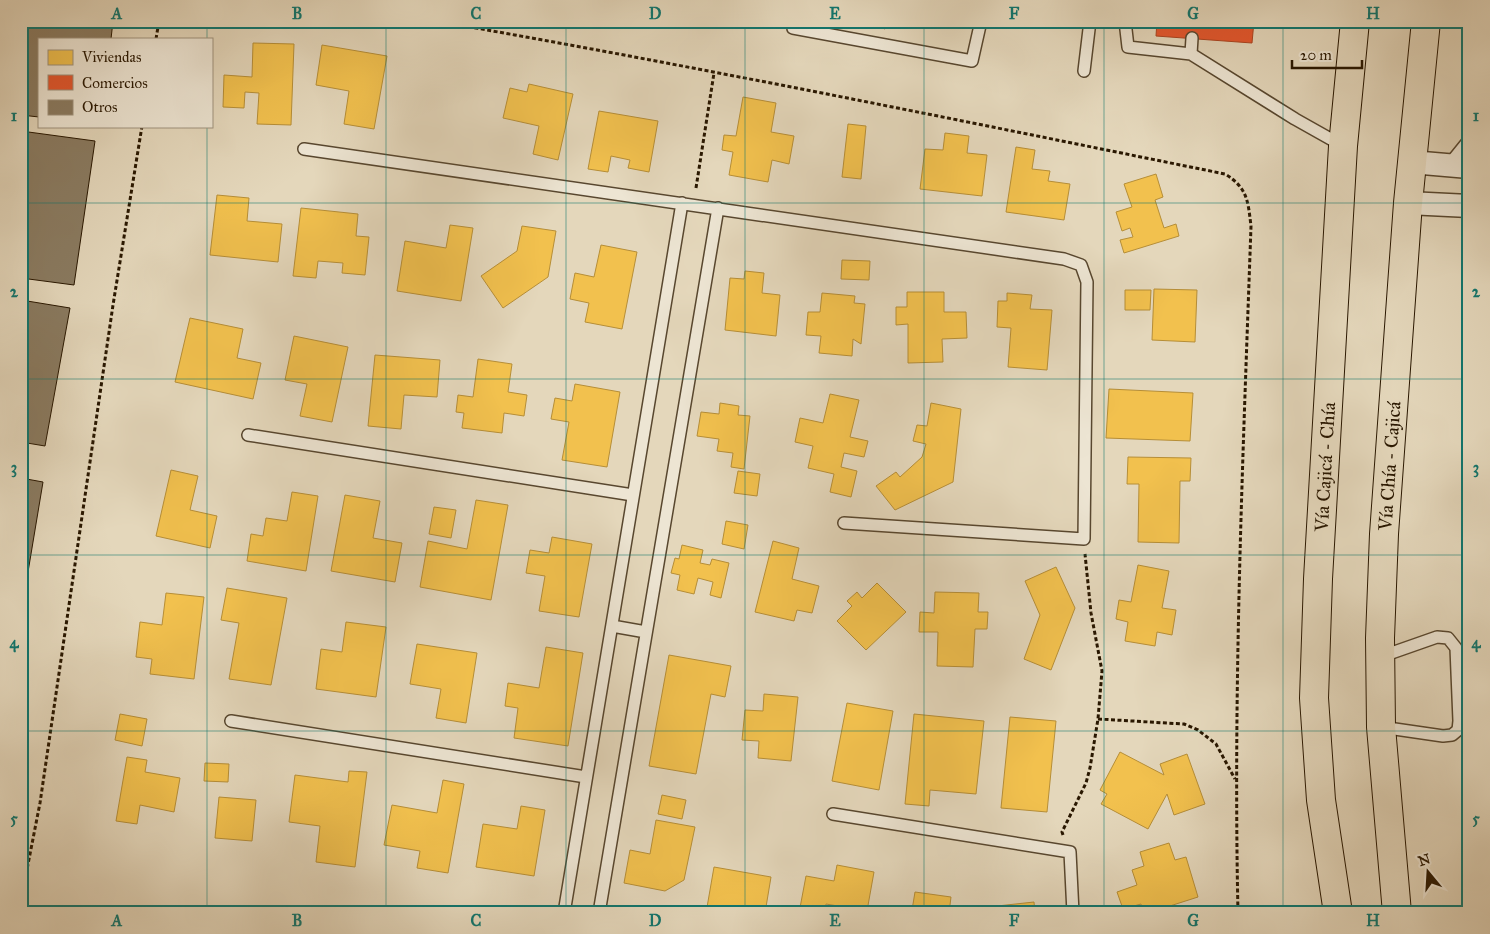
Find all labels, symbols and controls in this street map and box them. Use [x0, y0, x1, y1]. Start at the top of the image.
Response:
text: A [111, 4, 123, 23]
text: B [292, 4, 302, 23]
text: C [471, 4, 482, 23]
text: D [649, 4, 662, 23]
text: E [829, 4, 841, 23]
text: F [1009, 4, 1020, 23]
text: G [1187, 4, 1199, 23]
text: H [1366, 4, 1380, 23]
legend [38, 38, 212, 128]
scale bar [1292, 38, 1362, 70]
text: 20 m [1300, 46, 1332, 64]
text: Viviendas [81, 48, 141, 66]
text: Comercios [82, 74, 148, 92]
text: Otros [82, 98, 117, 116]
text: 1 [11, 106, 18, 125]
text: 1 [1473, 106, 1480, 125]
text: 2 [10, 282, 19, 301]
text: 2 [1472, 282, 1481, 301]
street label: Vía Chía - Cajicá [1373, 399, 1405, 532]
street label: Vía Cajicá - Chía [1309, 400, 1340, 533]
text: 3 [11, 458, 17, 478]
text: 3 [1473, 458, 1479, 478]
text: 4 [10, 633, 20, 653]
text: 4 [1472, 633, 1482, 653]
text: 5 [10, 809, 18, 828]
text: 5 [1472, 809, 1480, 828]
north arrow [1402, 846, 1452, 896]
text: N [1416, 850, 1433, 870]
text: A [111, 911, 123, 930]
text: B [292, 911, 302, 930]
text: C [471, 911, 482, 930]
text: D [649, 911, 662, 930]
text: E [829, 911, 841, 930]
text: F [1009, 911, 1020, 930]
text: G [1187, 911, 1199, 930]
text: H [1366, 911, 1380, 930]

